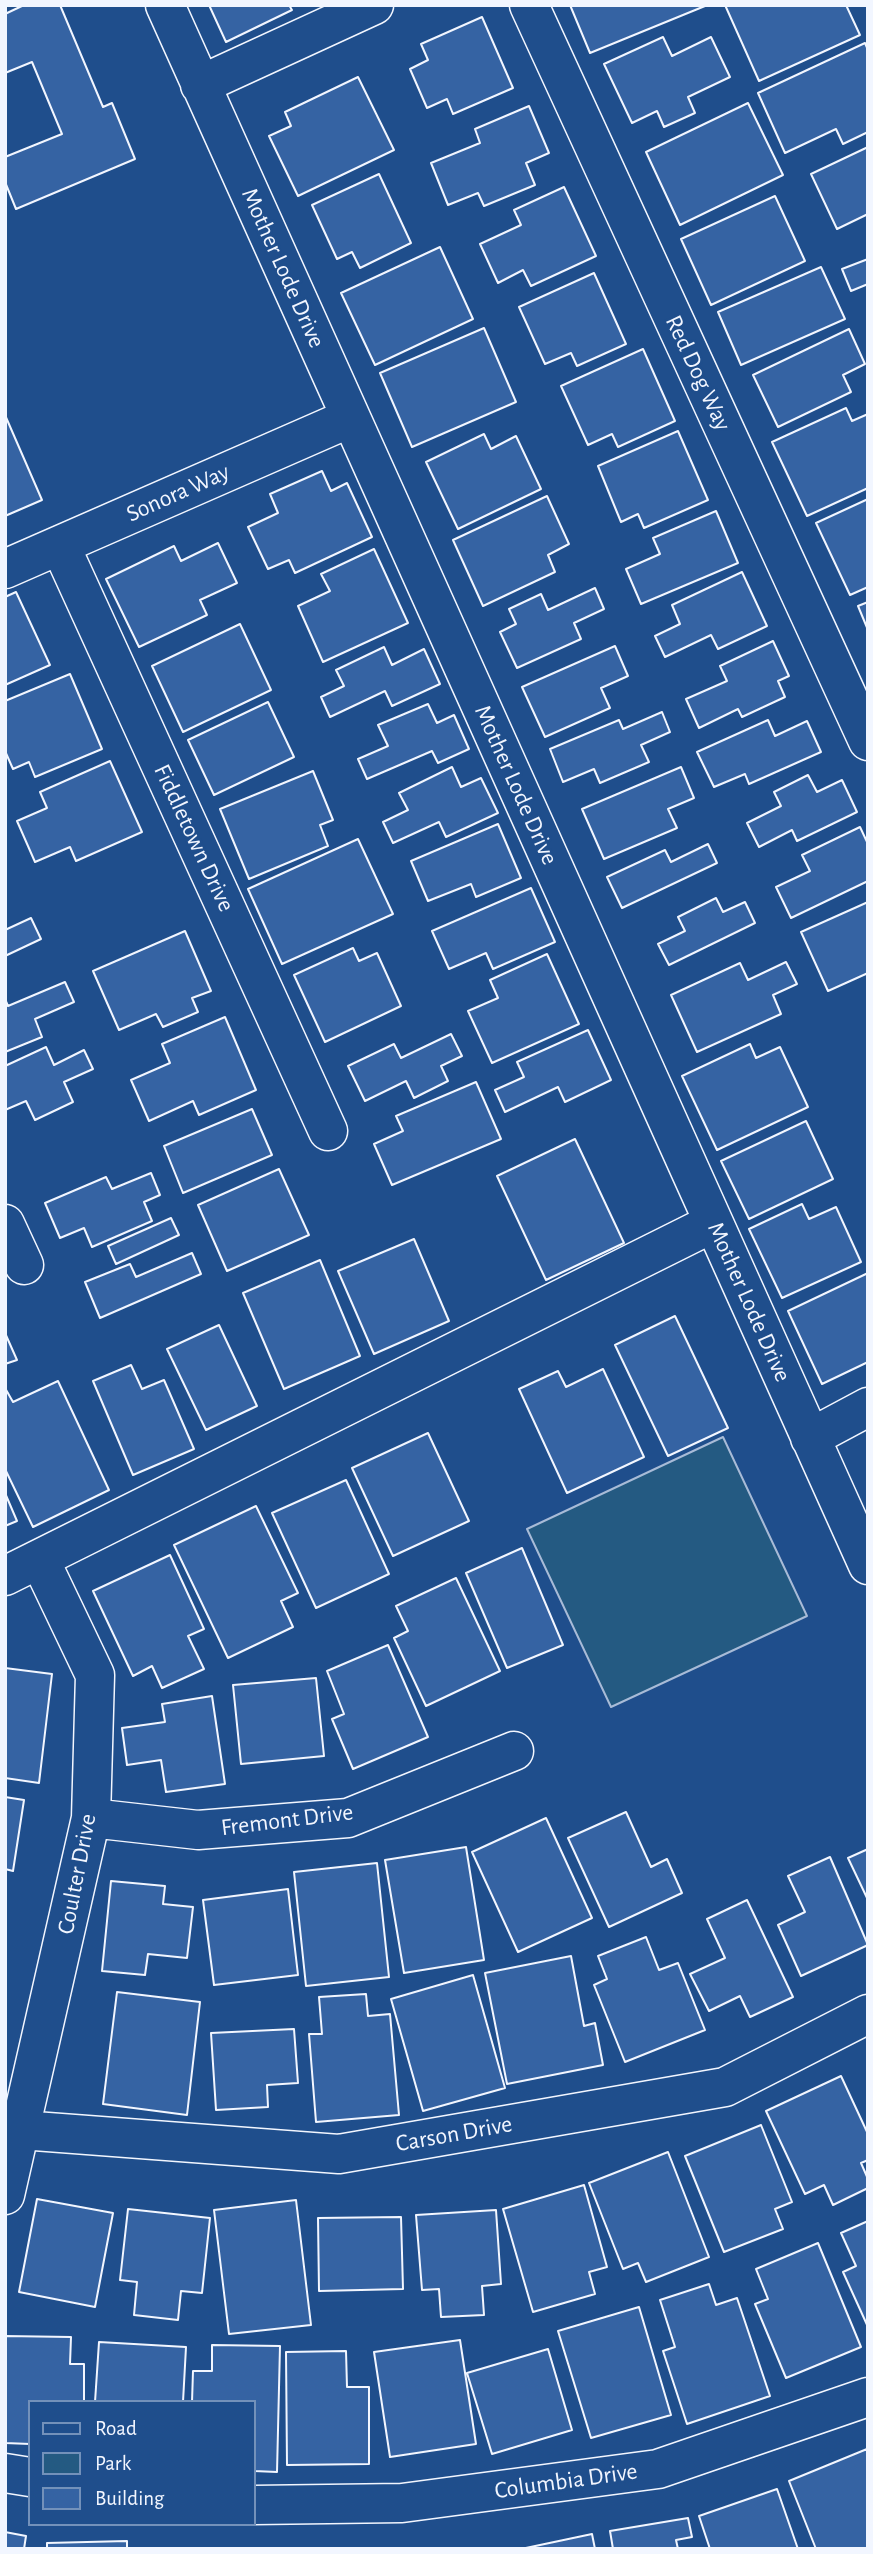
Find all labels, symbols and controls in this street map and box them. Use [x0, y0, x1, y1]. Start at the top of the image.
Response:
street label: Mother Lode Drive [235, 184, 331, 352]
street label: Red Dog Way [659, 311, 737, 435]
street label: Sonora Way [122, 457, 234, 529]
street label: Mother Lode Drive [468, 701, 564, 869]
street label: Fiddletown Drive [147, 760, 241, 916]
street label: Mother Lode Drive [701, 1218, 797, 1386]
street label: Fremont Drive [219, 1798, 355, 1842]
street label: Coulter Drive [51, 1811, 103, 1937]
street label: Carson Drive [394, 2110, 514, 2158]
legend [28, 2400, 256, 2526]
text: Road [95, 2418, 137, 2439]
text: Park [95, 2453, 131, 2474]
street label: Columbia Drive [493, 2457, 639, 2505]
text: Building [95, 2488, 164, 2509]

